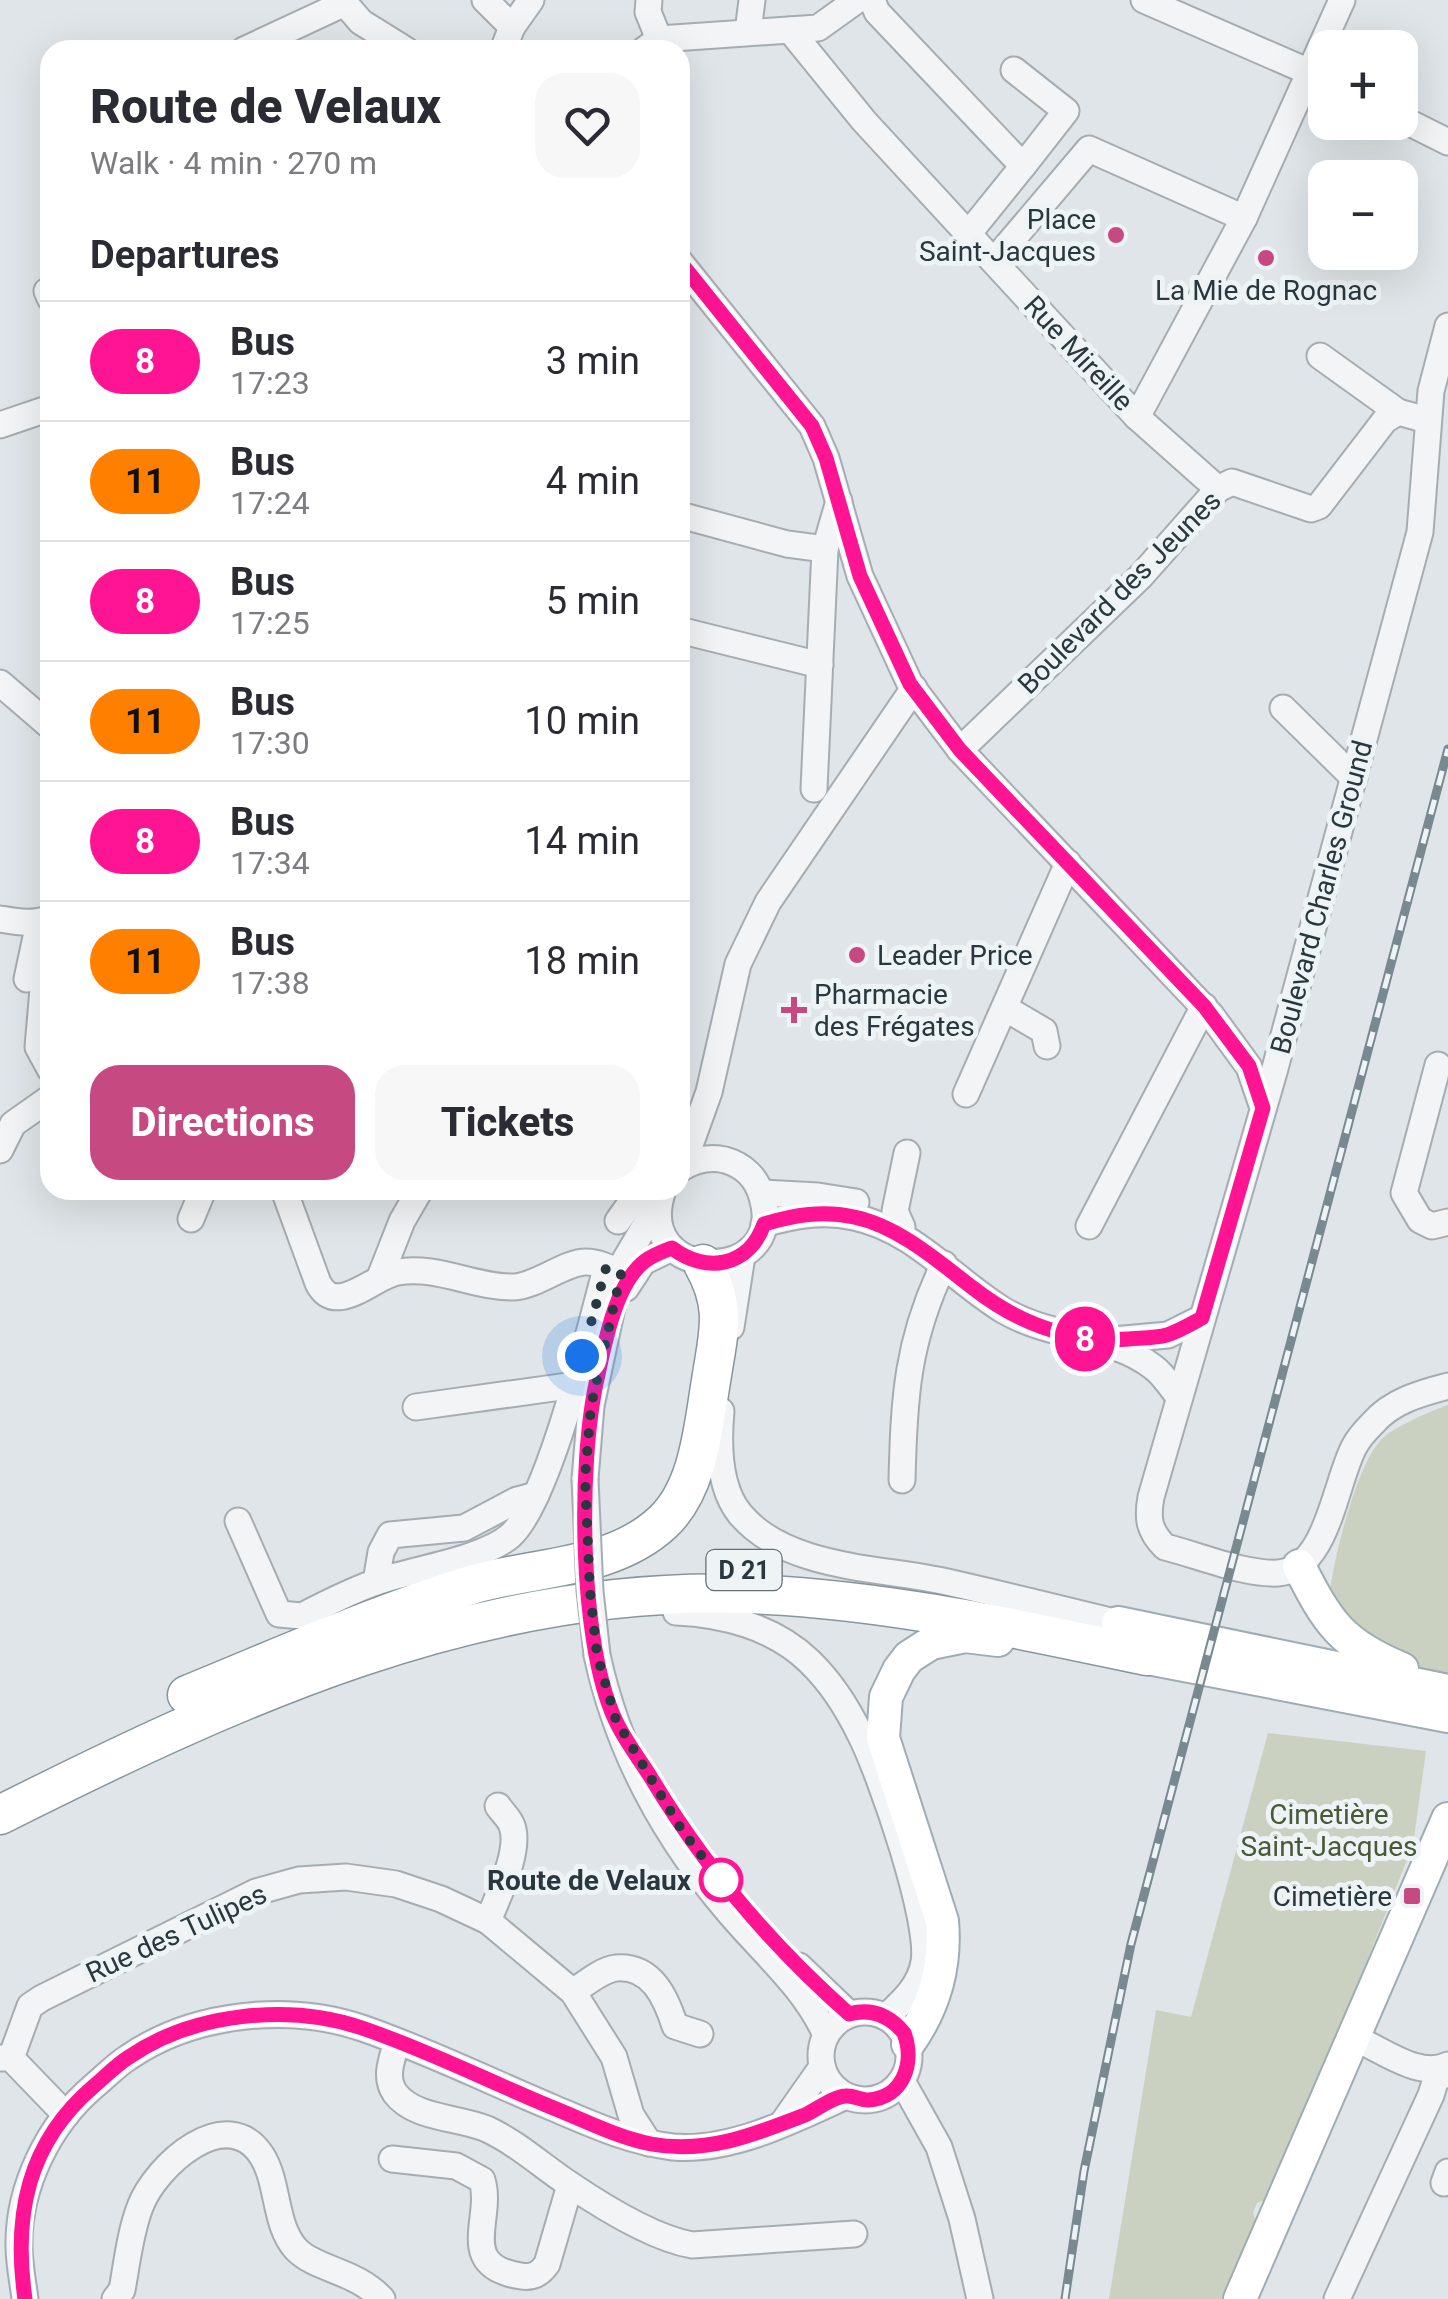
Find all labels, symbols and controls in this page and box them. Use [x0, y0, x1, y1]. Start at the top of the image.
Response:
map controls [1308, 30, 1418, 270]
button: + [1308, 30, 1418, 140]
button: heart [535, 73, 640, 178]
text: Route de Velaux [90, 78, 441, 135]
text: Walk · 4 min · 270 m [90, 144, 377, 182]
button: − [1308, 160, 1418, 270]
place label: Place Saint-Jacques [919, 203, 1096, 268]
marker: Place Saint-Jacques [1105, 224, 1127, 246]
text: Departures [90, 233, 280, 277]
marker: La Mie de Rognac [1255, 247, 1277, 269]
place label: La Mie de Rognac [1155, 274, 1377, 307]
street label: Rue Mireille [1017, 289, 1140, 418]
text: Bus [230, 320, 295, 364]
text: 3 min [546, 339, 640, 383]
text: 8 [135, 341, 155, 382]
text: 17:23 [230, 364, 310, 402]
text: Bus [230, 440, 295, 484]
text: 4 min [546, 459, 640, 503]
text: 11 [125, 461, 165, 502]
text: 17:24 [230, 484, 310, 522]
street label: Boulevard des Jeunes [1011, 484, 1228, 701]
text: Bus [230, 560, 295, 604]
text: 5 min [546, 579, 640, 623]
text: 8 [135, 581, 155, 622]
text: 17:25 [230, 604, 310, 642]
text: Bus [230, 680, 295, 724]
text: 10 min [524, 699, 640, 743]
text: 11 [125, 701, 165, 742]
text: 17:30 [230, 724, 310, 762]
street label: Boulevard Charles Ground [1264, 737, 1379, 1058]
text: Bus [230, 800, 295, 844]
text: 14 min [524, 819, 640, 863]
text: 8 [135, 821, 155, 862]
text: 17:34 [230, 844, 310, 882]
text: Bus [230, 920, 295, 964]
text: 18 min [524, 939, 640, 983]
place label: Leader Price [877, 939, 1033, 972]
text: 11 [125, 941, 165, 982]
marker: Leader Price [846, 944, 868, 966]
text: 17:38 [230, 964, 310, 1002]
place label: Pharmacie des Frégates [814, 978, 975, 1043]
marker: Pharmacie des Frégates [783, 999, 805, 1021]
button: Directions [90, 1065, 355, 1180]
button: Tickets [375, 1065, 640, 1180]
line badge: 8 [1052, 1306, 1118, 1372]
text: 8 [1075, 1319, 1095, 1360]
your location [557, 1331, 607, 1381]
road number: D 21 [706, 1550, 782, 1590]
park label: Cimetière Saint-Jacques [1240, 1798, 1418, 1863]
marker: Route de Velaux [700, 1859, 742, 1901]
place label: Route de Velaux [487, 1864, 692, 1897]
street label: Rue des Tulipes [81, 1877, 272, 1990]
place label: Cimetière [1273, 1880, 1392, 1913]
marker: Cimetière [1401, 1885, 1423, 1907]

